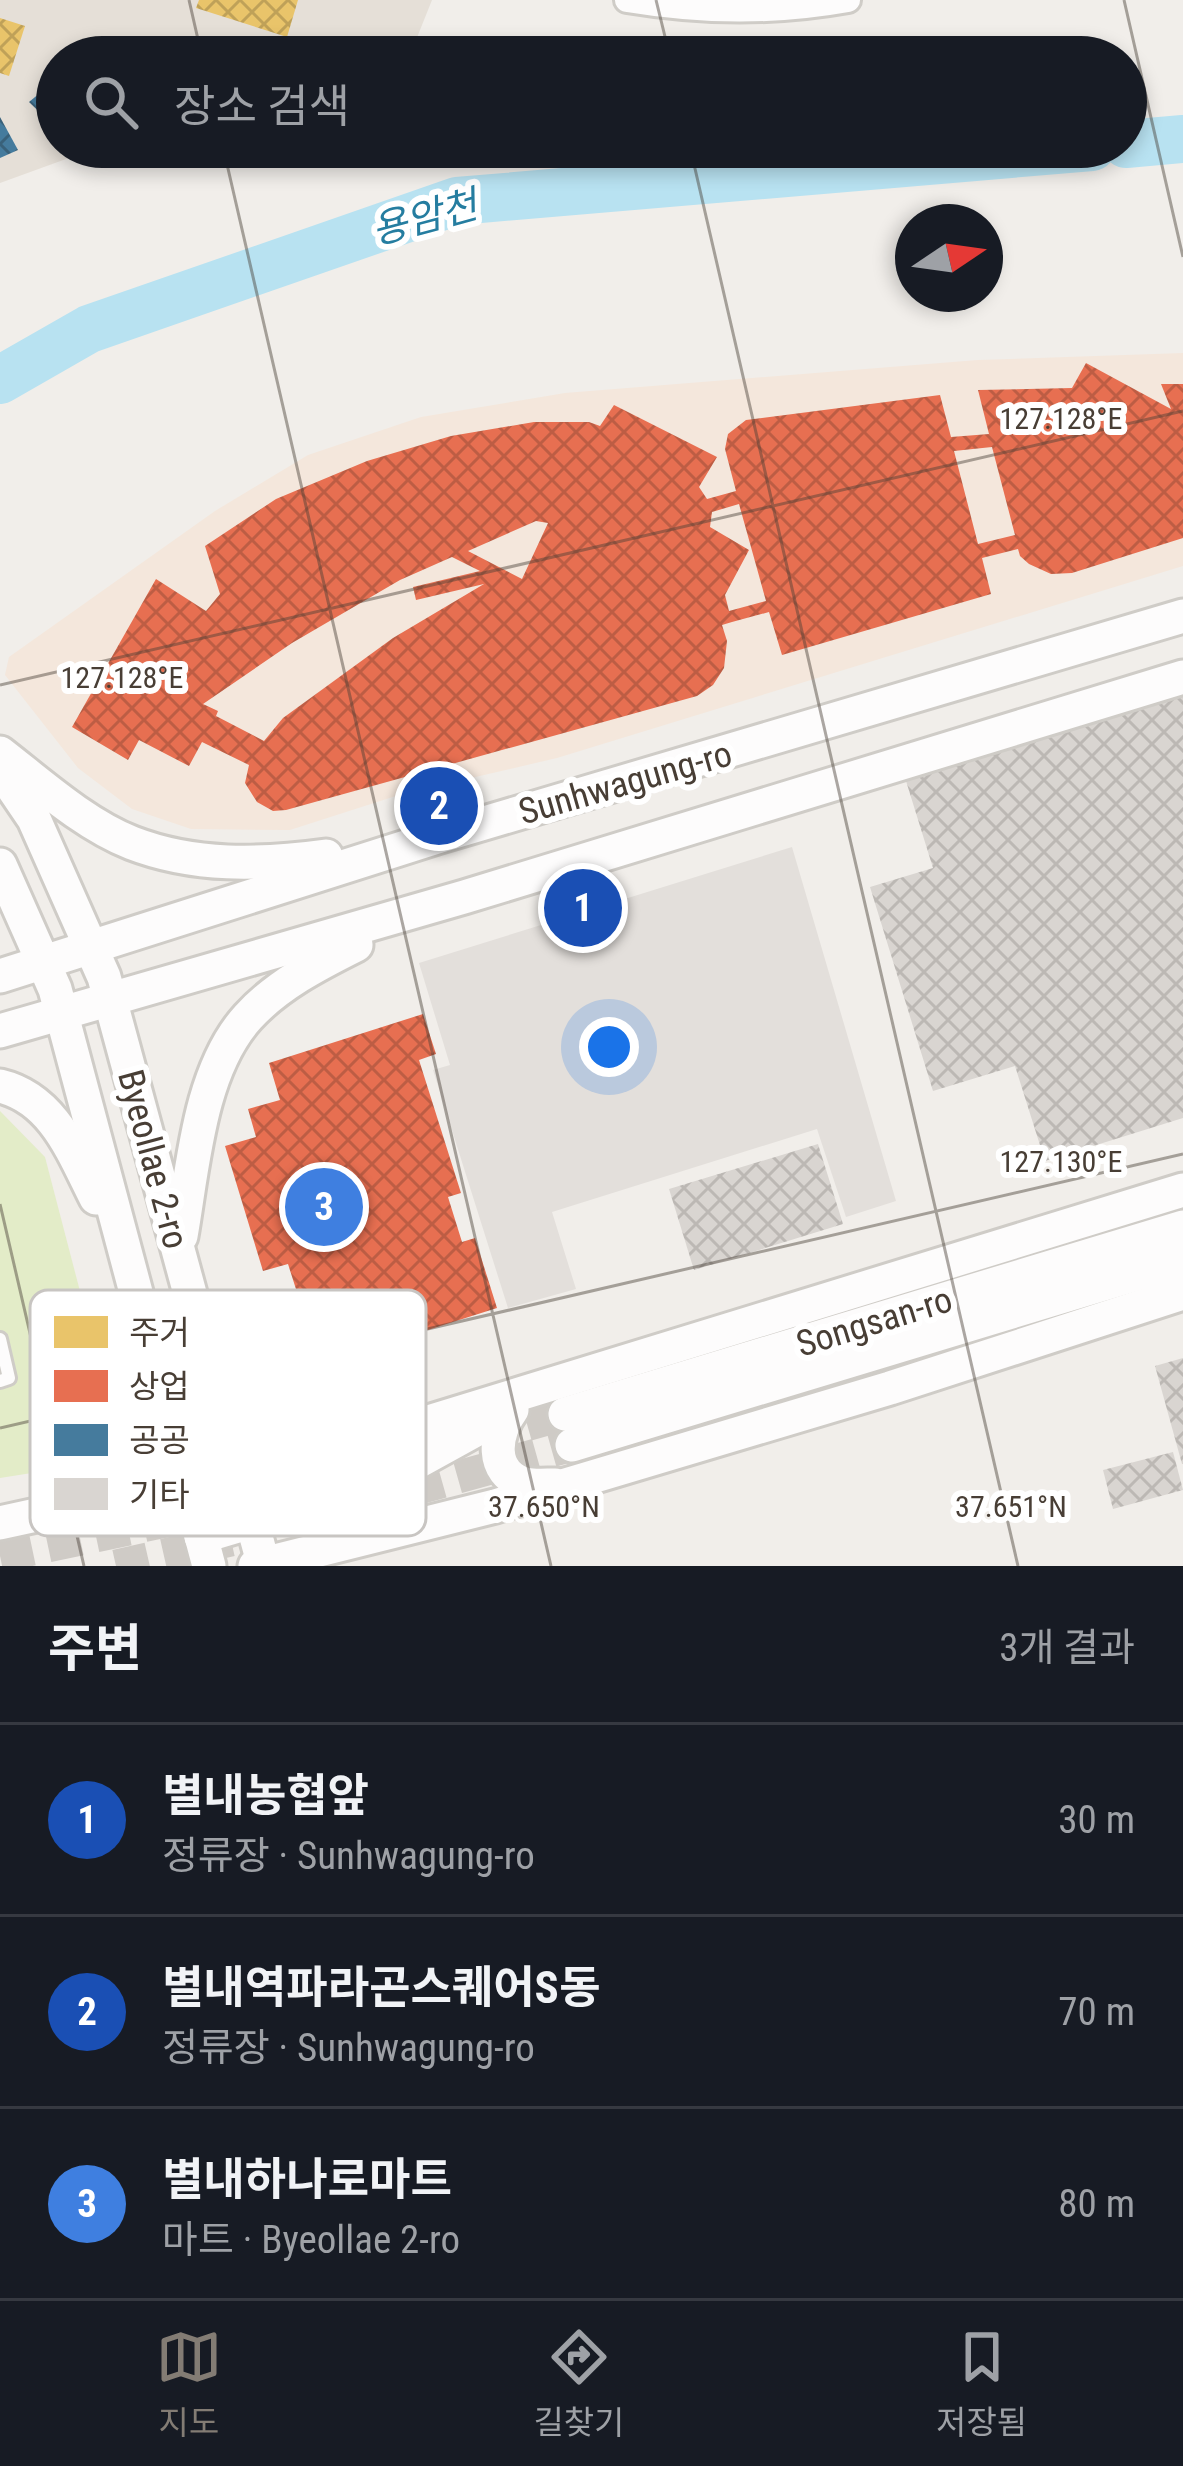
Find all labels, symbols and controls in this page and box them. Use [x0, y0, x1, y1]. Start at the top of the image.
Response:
search box [36, 36, 1147, 168]
icon: search [78, 69, 144, 135]
text: 장소 검색 [174, 80, 350, 133]
water label: 용암천 [366, 181, 486, 254]
north arrow [895, 204, 1003, 312]
text: 127.128°E [1000, 401, 1122, 436]
text: 127.128°E [61, 660, 183, 695]
street label: Sunhwagung-ro [514, 733, 737, 833]
pin: 2 [400, 761, 478, 851]
pin: 1 [544, 863, 622, 953]
your location [579, 1017, 639, 1077]
street label: Byeollae 2-ro [109, 1065, 197, 1253]
text: 127.130°E [1000, 1144, 1122, 1179]
pin: 3 [285, 1162, 363, 1252]
street label: Songsan-ro [791, 1278, 957, 1366]
legend [30, 1290, 426, 1536]
text: 주거 [129, 1313, 190, 1352]
text: 상업 [129, 1367, 190, 1406]
text: 공공 [129, 1421, 190, 1460]
text: 기타 [129, 1475, 190, 1514]
text: 37.650°N [488, 1489, 600, 1524]
text: 37.651°N [955, 1489, 1067, 1524]
text: 주변 [48, 1619, 142, 1678]
text: 3개 결과 [999, 1625, 1135, 1671]
text: 별내농협앞 [162, 1769, 369, 1822]
text: 1 [77, 1797, 97, 1843]
text: 30 m [1058, 1797, 1135, 1843]
text: 정류장 · Sunhwagung-ro [162, 1833, 535, 1879]
text: 별내역파라곤스퀘어S동 [162, 1961, 600, 2014]
text: 2 [77, 1989, 97, 2035]
text: 70 m [1058, 1989, 1135, 2035]
text: 정류장 · Sunhwagung-ro [162, 2025, 535, 2071]
text: 별내하나로마트 [162, 2153, 452, 2206]
text: 3 [77, 2181, 97, 2227]
text: 80 m [1058, 2181, 1135, 2227]
text: 마트 · Byeollae 2-ro [162, 2217, 460, 2263]
tab: 지도 [156, 2324, 222, 2444]
tab: 길찾기 [533, 2324, 624, 2444]
tab: 저장됨 [936, 2324, 1027, 2444]

